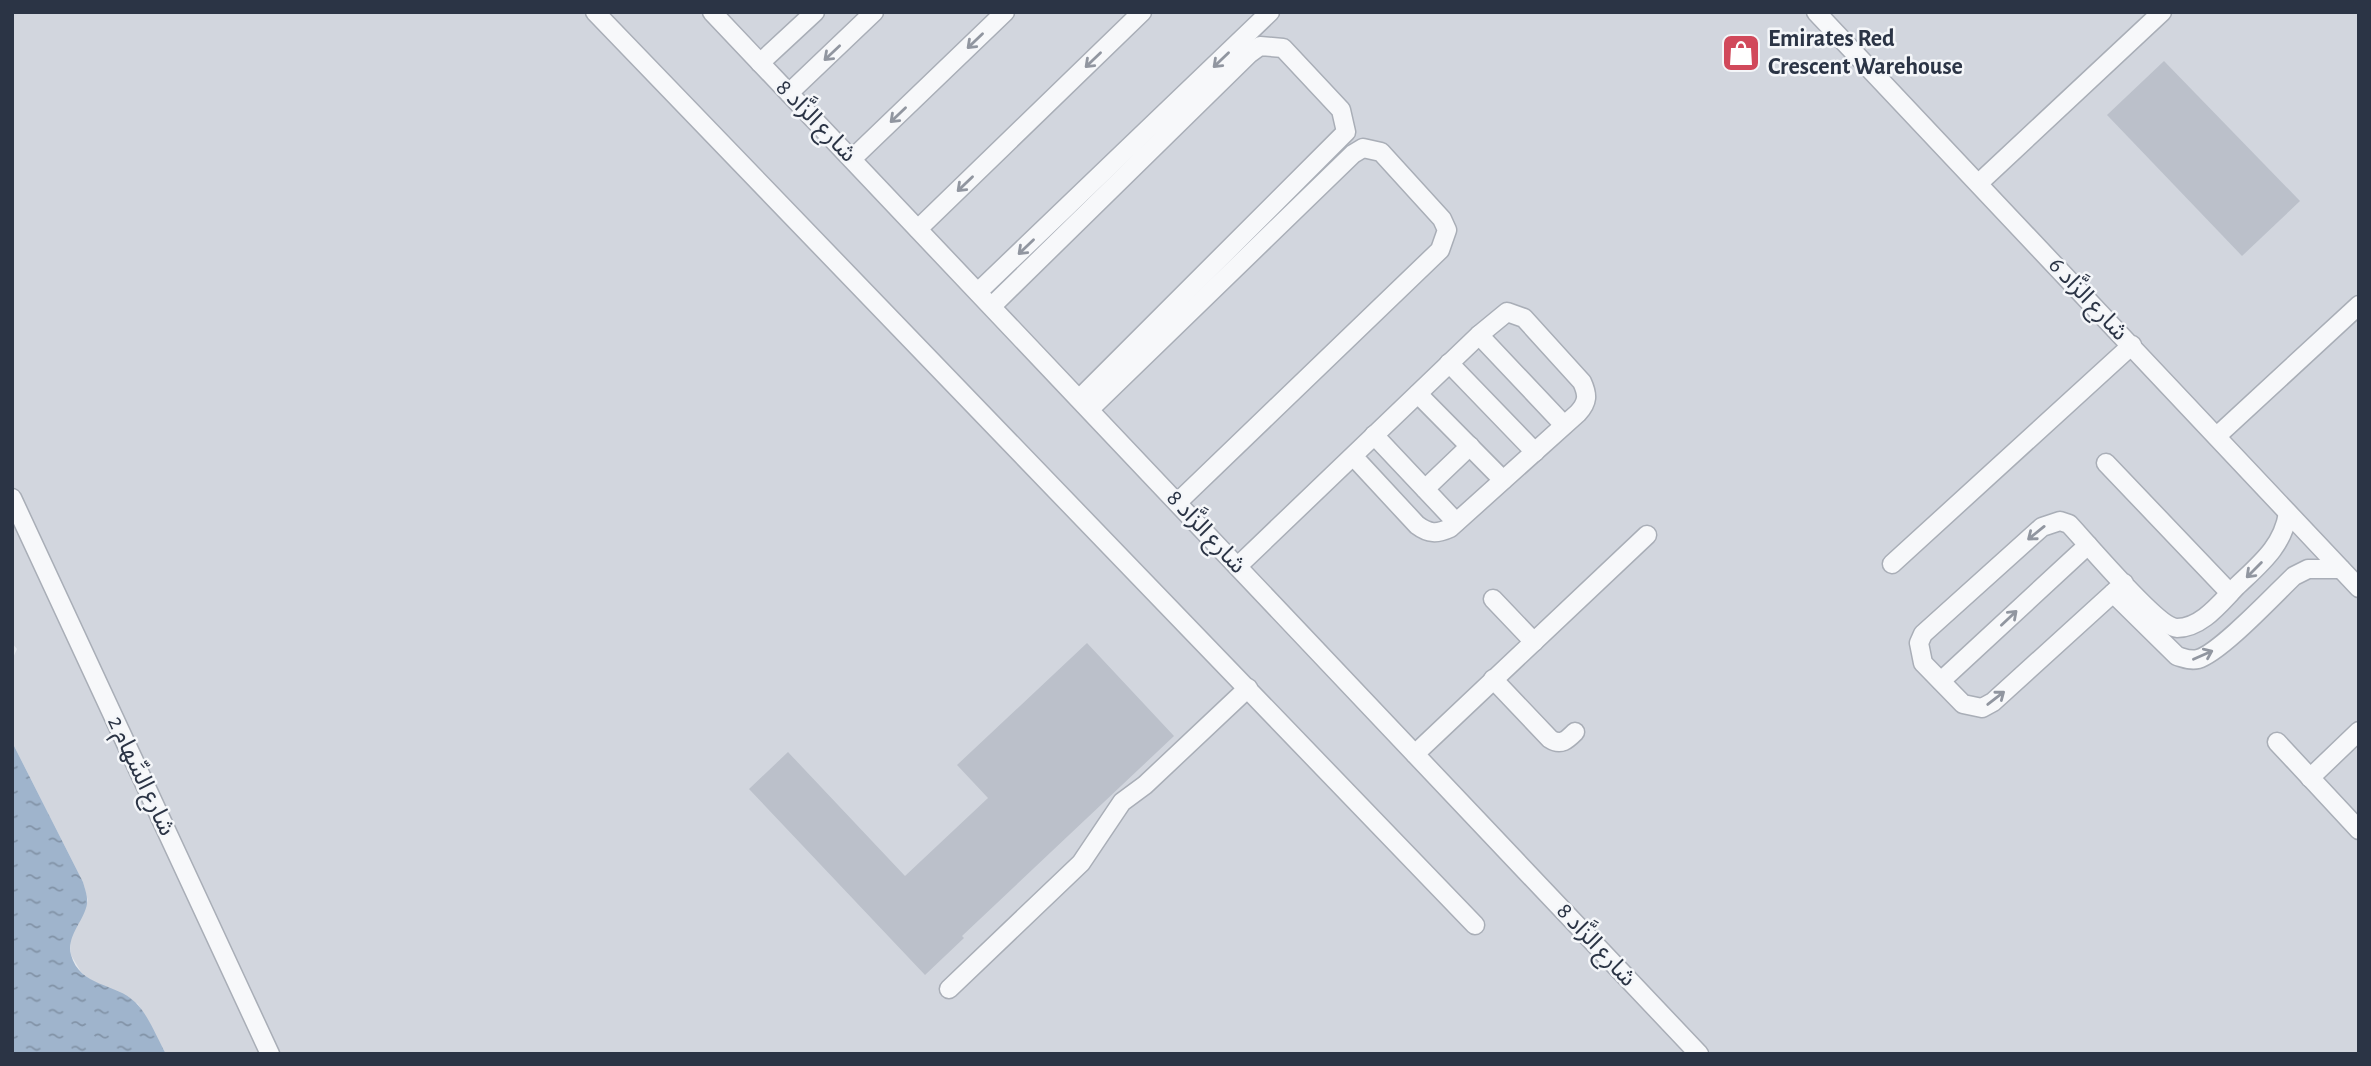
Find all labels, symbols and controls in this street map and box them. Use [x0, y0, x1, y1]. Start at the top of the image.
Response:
place label: Emirates Red Crescent Warehouse [1768, 27, 1963, 79]
shop icon: Emirates Red Crescent Warehouse [1720, 32, 1762, 74]
one-way arrow [967, 33, 984, 50]
one-way arrow [824, 44, 841, 61]
one-way arrow [1084, 51, 1101, 68]
one-way arrow [1213, 51, 1230, 68]
street label: شارع الزَّاد 8 [768, 71, 865, 170]
one-way arrow [890, 106, 907, 123]
one-way arrow [957, 175, 974, 192]
one-way arrow [1017, 238, 1034, 255]
street label: شارع الزَّاد 6 [2041, 249, 2137, 348]
street label: شارع الزَّاد 8 [1159, 482, 1255, 581]
one-way arrow [2028, 525, 2046, 541]
one-way arrow [2246, 561, 2263, 578]
one-way arrow [2000, 610, 2017, 627]
one-way arrow [2192, 647, 2213, 660]
one-way arrow [1987, 691, 2005, 706]
street label: شارع السِّهام 2 [98, 712, 181, 842]
street label: شارع الزَّاد 8 [1549, 895, 1645, 994]

